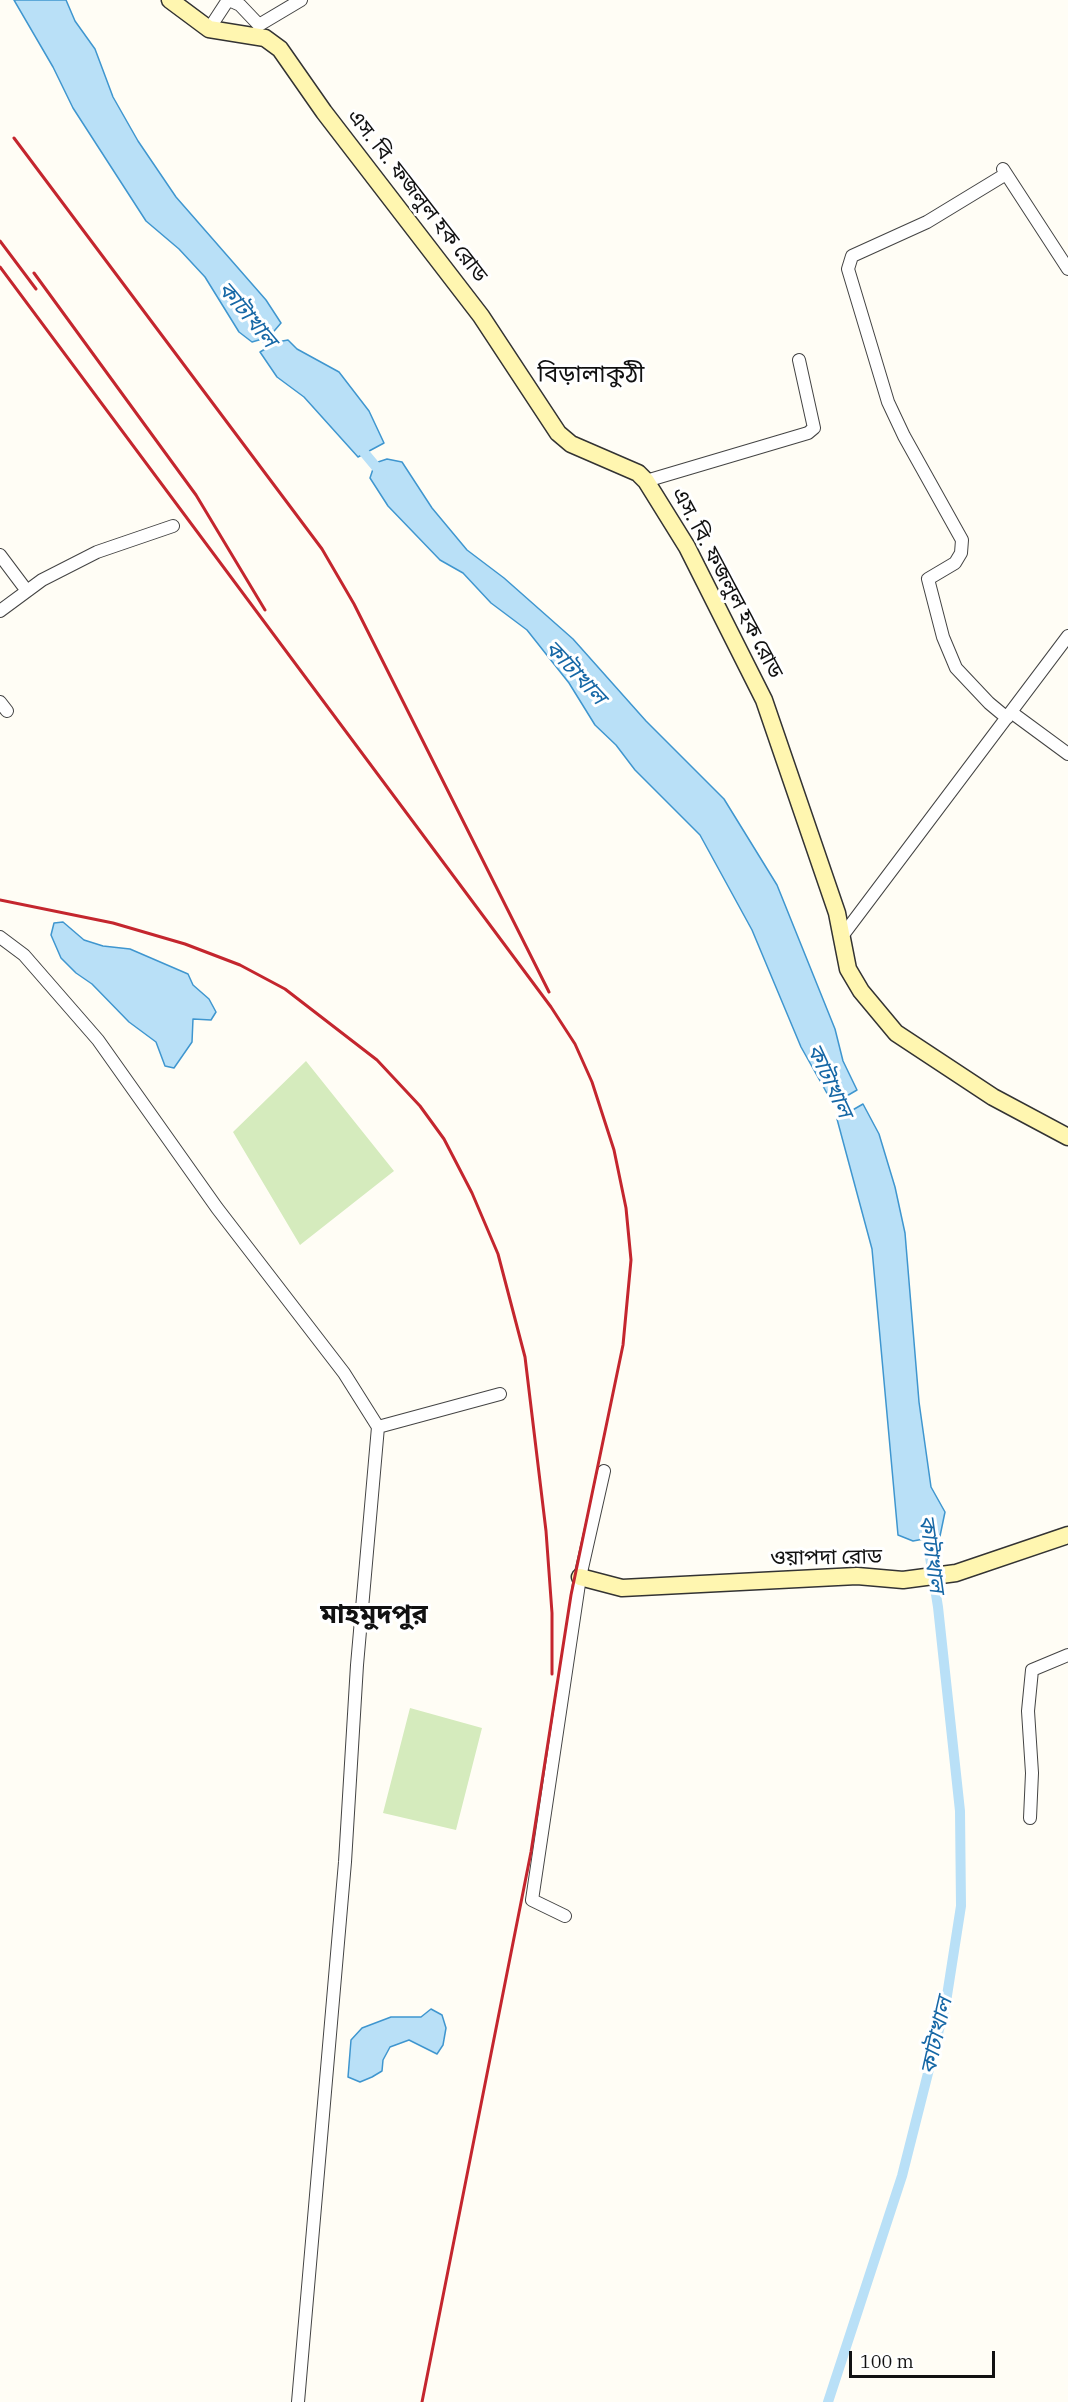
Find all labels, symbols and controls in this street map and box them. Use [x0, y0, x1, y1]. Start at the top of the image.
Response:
street label: এস. বি. ফজলুল হক রোড [342, 105, 492, 287]
water label: কাটাখাল [212, 277, 282, 353]
district label: বিড়ালাকুঠী [538, 361, 644, 389]
street label: এস. বি. ফজলুল হক রোড [666, 483, 788, 683]
water label: কাটাখাল [539, 635, 611, 711]
water label: কাটাখাল [801, 1040, 857, 1122]
water label: কাটাখাল [913, 1514, 949, 1594]
street label: ওয়াপদা রোড [770, 1544, 882, 1572]
district label: মাহমুদপুর [320, 1599, 428, 1631]
water label: কাটাখাল [915, 1995, 959, 2077]
scale bar [852, 2339, 998, 2377]
text: 100 m [860, 2350, 914, 2373]

